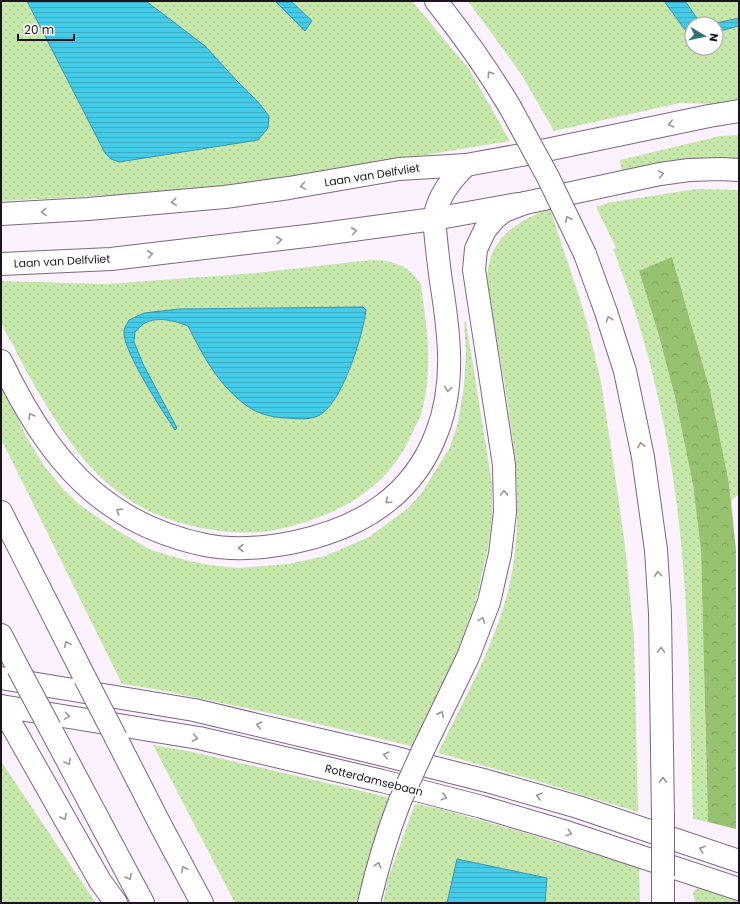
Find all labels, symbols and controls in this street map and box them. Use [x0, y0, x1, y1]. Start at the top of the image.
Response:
scale bar [18, 16, 74, 42]
north arrow [684, 16, 724, 56]
text: 20 m [24, 21, 54, 38]
text: N [705, 32, 722, 43]
one-way arrow [487, 71, 495, 78]
one-way arrow [668, 120, 674, 128]
street label: Laan van Delfvliet [323, 160, 421, 190]
one-way arrow [658, 171, 664, 179]
one-way arrow [300, 181, 306, 190]
one-way arrow [171, 197, 177, 206]
one-way arrow [41, 208, 47, 216]
one-way arrow [565, 215, 573, 223]
one-way arrow [351, 226, 357, 235]
one-way arrow [276, 235, 282, 244]
street label: Laan van Delfvliet [13, 250, 111, 272]
one-way arrow [147, 250, 153, 259]
one-way arrow [605, 316, 614, 323]
one-way arrow [444, 386, 453, 393]
one-way arrow [29, 413, 36, 420]
one-way arrow [637, 442, 645, 448]
one-way arrow [500, 490, 509, 496]
one-way arrow [385, 497, 393, 504]
one-way arrow [116, 508, 123, 516]
one-way arrow [238, 544, 244, 552]
one-way arrow [653, 571, 662, 577]
one-way arrow [478, 617, 486, 624]
one-way arrow [65, 640, 72, 648]
one-way arrow [657, 647, 665, 653]
one-way arrow [436, 710, 444, 718]
one-way arrow [64, 712, 70, 720]
one-way arrow [256, 722, 262, 730]
one-way arrow [192, 733, 198, 742]
one-way arrow [383, 752, 389, 760]
one-way arrow [63, 758, 71, 766]
street label: Rotterdamsebaan [323, 760, 425, 800]
one-way arrow [659, 777, 667, 783]
one-way arrow [441, 792, 448, 801]
one-way arrow [535, 792, 542, 800]
one-way arrow [59, 812, 66, 820]
one-way arrow [565, 829, 572, 837]
one-way arrow [699, 845, 706, 853]
one-way arrow [373, 862, 382, 869]
one-way arrow [181, 866, 188, 873]
one-way arrow [125, 873, 132, 880]

